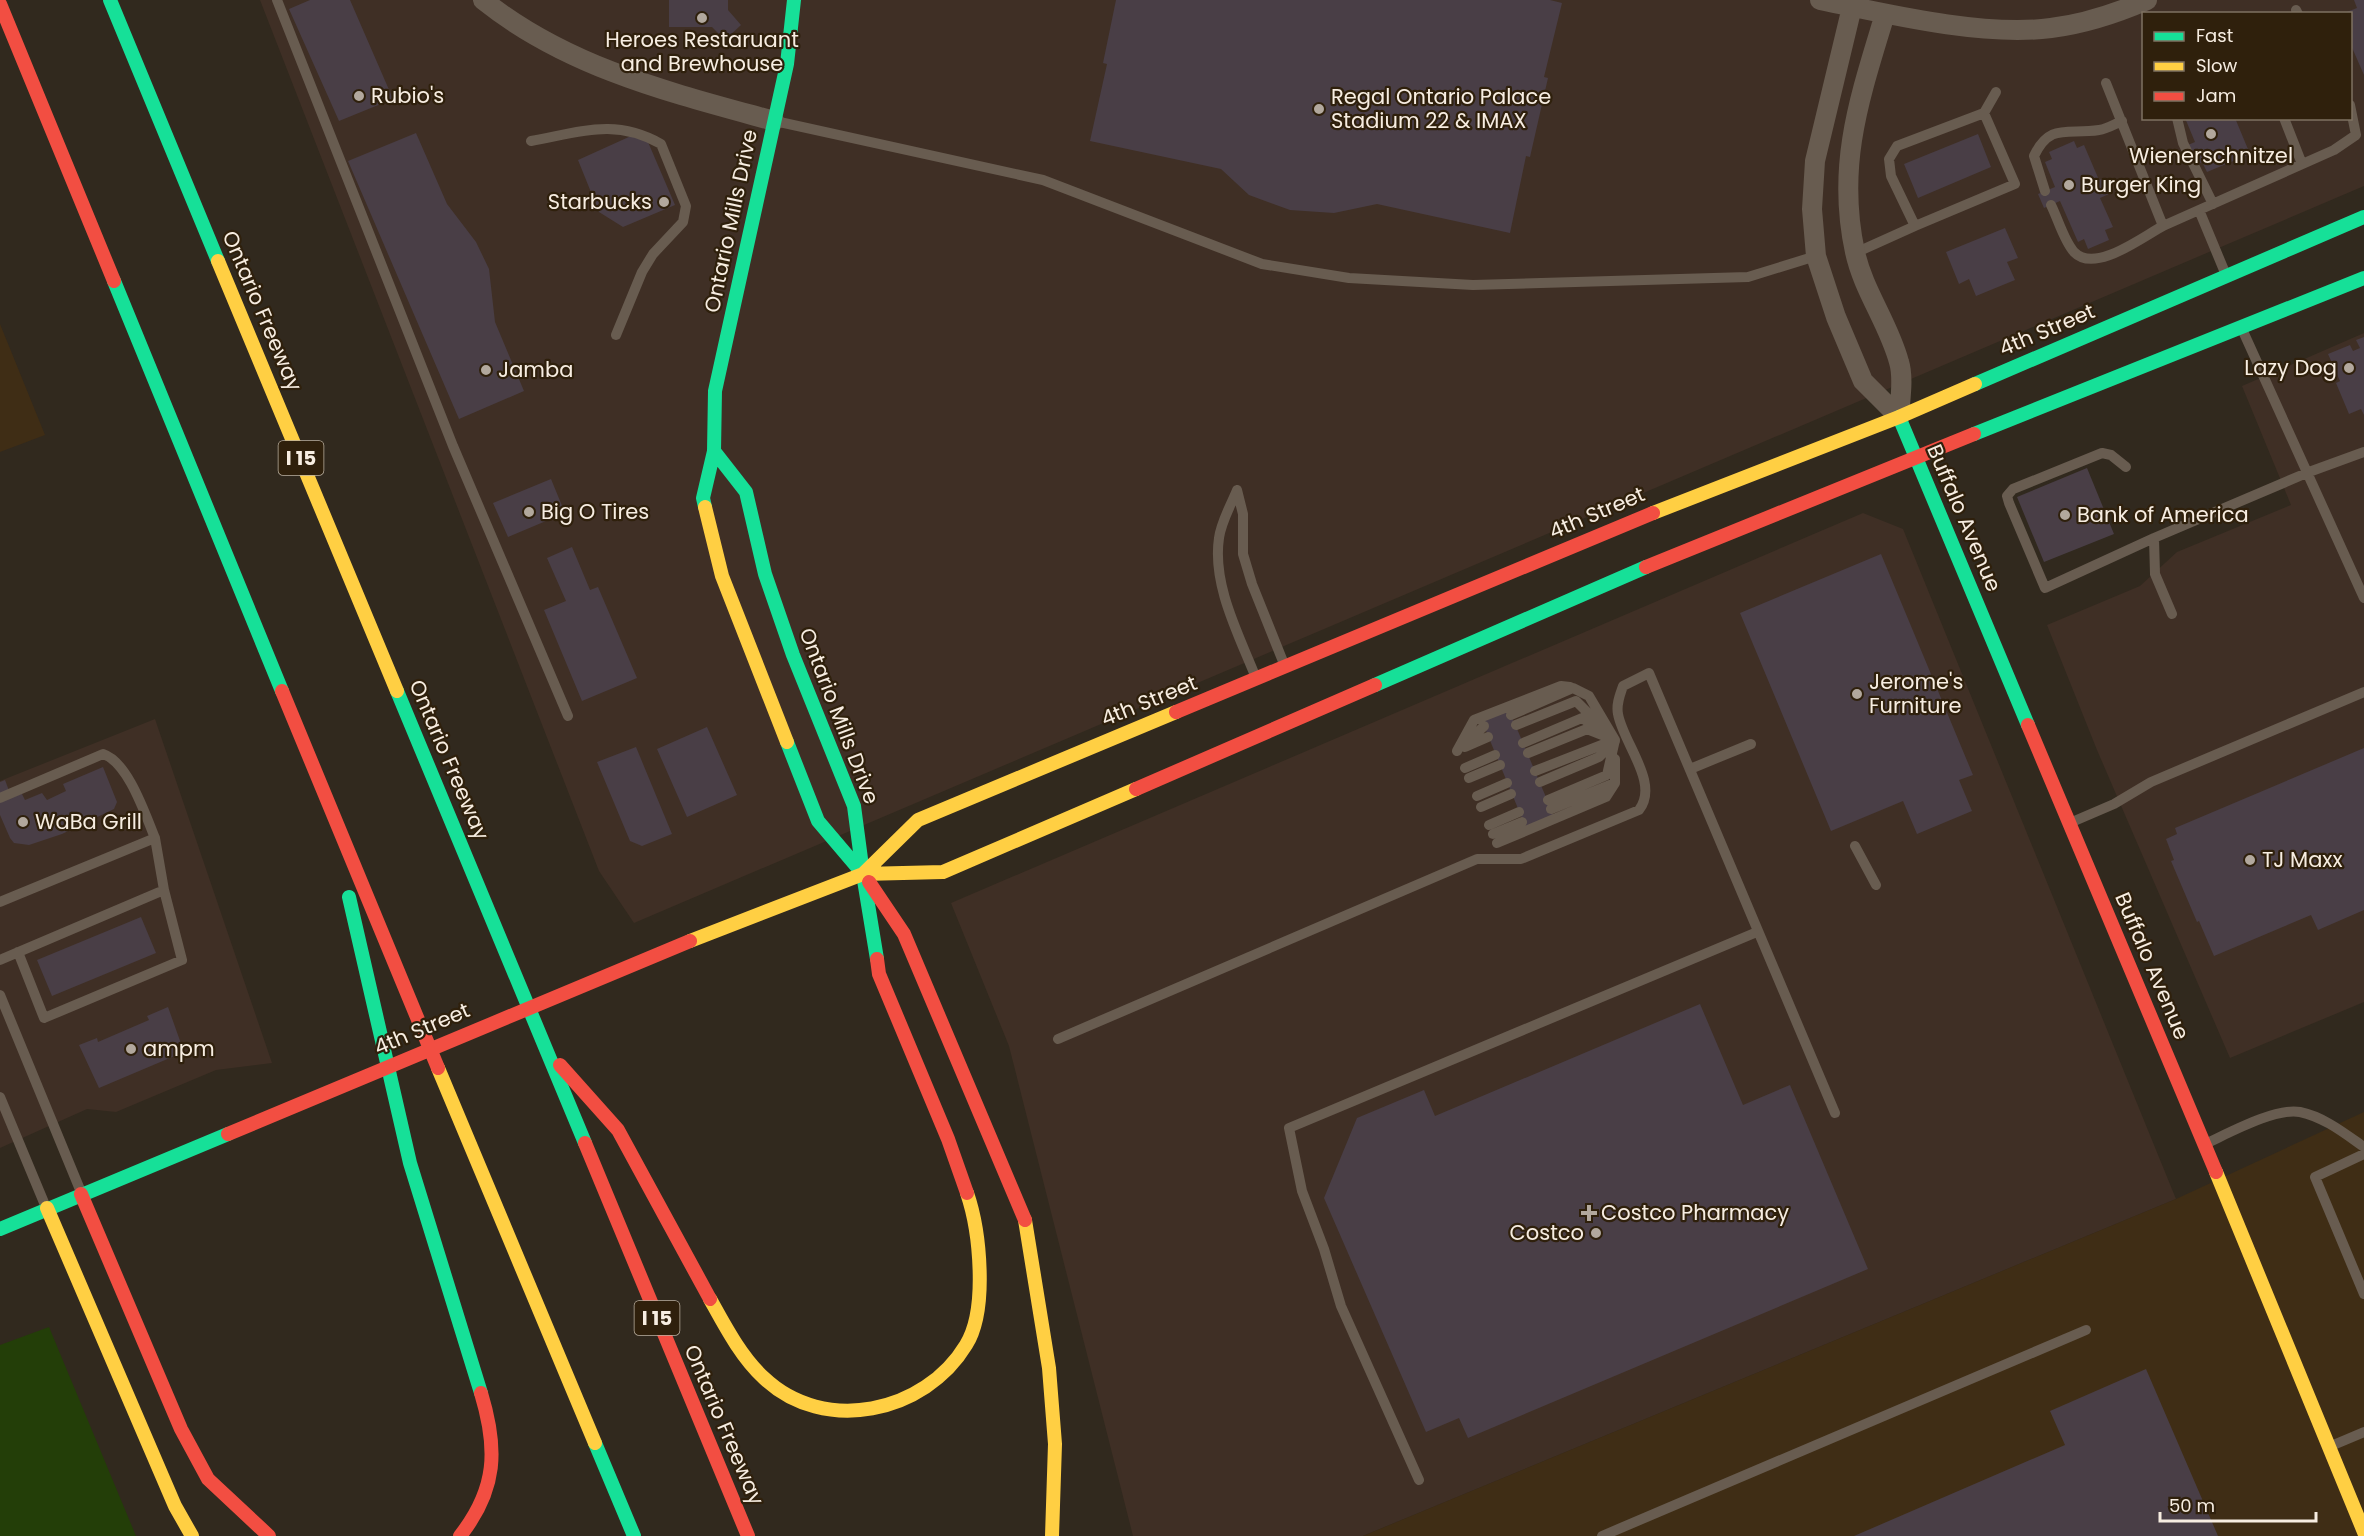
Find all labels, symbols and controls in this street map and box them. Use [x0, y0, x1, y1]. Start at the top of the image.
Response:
marker: Heroes Restaruant and Brewhouse [695, 11, 709, 25]
legend [2142, 12, 2352, 120]
text: Fast [2196, 23, 2233, 48]
place label: Heroes Restaruant and Brewhouse [605, 25, 799, 78]
text: Slow [2196, 53, 2238, 78]
place label: Rubio's [371, 81, 444, 110]
place label: Regal Ontario Palace Stadium 22 & IMAX [1331, 82, 1551, 135]
text: Jam [2196, 83, 2236, 108]
marker: Rubio's [352, 89, 366, 103]
marker: Regal Ontario Palace Stadium 22 & IMAX [1312, 102, 1326, 116]
street label: Ontario Mills Drive [697, 127, 764, 315]
marker: Wienerschnitzel [2204, 127, 2218, 141]
place label: Wienerschnitzel [2129, 141, 2293, 170]
place label: Burger King [2081, 170, 2201, 199]
marker: Burger King [2062, 178, 2076, 192]
place label: Starbucks [548, 187, 652, 216]
marker: Starbucks [657, 195, 671, 209]
street label: Ontario Freeway [216, 226, 309, 396]
street label: 4th Street [1994, 296, 2099, 363]
place label: Lazy Dog [2244, 353, 2337, 382]
place label: Jamba [498, 355, 573, 384]
marker: Lazy Dog [2342, 361, 2356, 375]
marker: Jamba [479, 363, 493, 377]
street label: Buffalo Avenue [1920, 440, 2009, 596]
road number: I 15 [278, 441, 324, 475]
street label: 4th Street [1544, 479, 1649, 546]
place label: Big O Tires [541, 497, 649, 526]
place label: Bank of America [2077, 500, 2249, 529]
marker: Big O Tires [522, 505, 536, 519]
marker: Bank of America [2058, 508, 2072, 522]
street label: Ontario Mills Drive [792, 624, 886, 808]
place label: Jerome's Furniture [1869, 667, 1963, 720]
street label: 4th Street [1096, 668, 1201, 733]
street label: Ontario Freeway [403, 675, 496, 845]
marker: Jerome's Furniture [1850, 687, 1864, 701]
place label: WaBa Grill [35, 807, 142, 836]
marker: WaBa Grill [16, 815, 30, 829]
place label: TJ Maxx [2262, 845, 2343, 874]
marker: TJ Maxx [2243, 853, 2257, 867]
street label: Buffalo Avenue [2108, 888, 2197, 1044]
street label: 4th Street [369, 995, 474, 1062]
place label: ampm [143, 1034, 215, 1063]
marker: ampm [124, 1042, 138, 1056]
place label: Costco Pharmacy [1601, 1198, 1789, 1227]
marker: Costco Pharmacy [1582, 1206, 1596, 1220]
place label: Costco [1510, 1218, 1584, 1247]
marker: Costco [1589, 1226, 1603, 1240]
road number: I 15 [634, 1301, 680, 1335]
street label: Ontario Freeway [678, 1340, 771, 1510]
scale bar [2160, 1485, 2316, 1523]
text: 50 m [2169, 1493, 2215, 1518]

